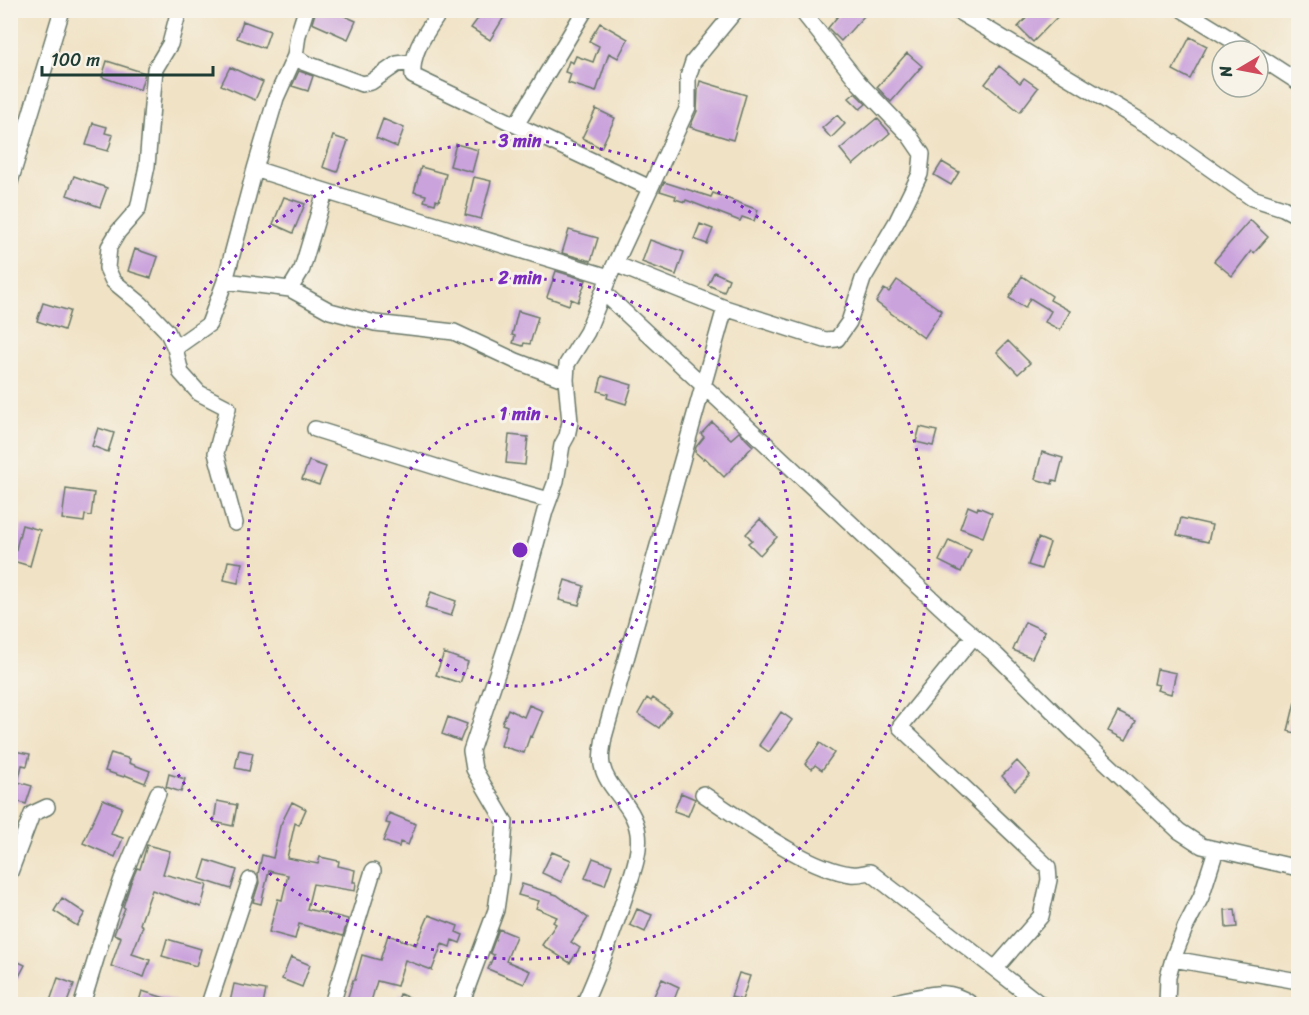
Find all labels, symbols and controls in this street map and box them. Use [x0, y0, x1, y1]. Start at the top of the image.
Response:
scale bar [42, 39, 213, 77]
north arrow [1210, 39, 1270, 99]
text: 100 m [51, 44, 100, 76]
text: N [1210, 63, 1241, 80]
text: 3 min [497, 125, 542, 157]
text: 2 min [497, 262, 542, 294]
text: 1 min [500, 398, 541, 430]
centre of rings [510, 540, 530, 560]

